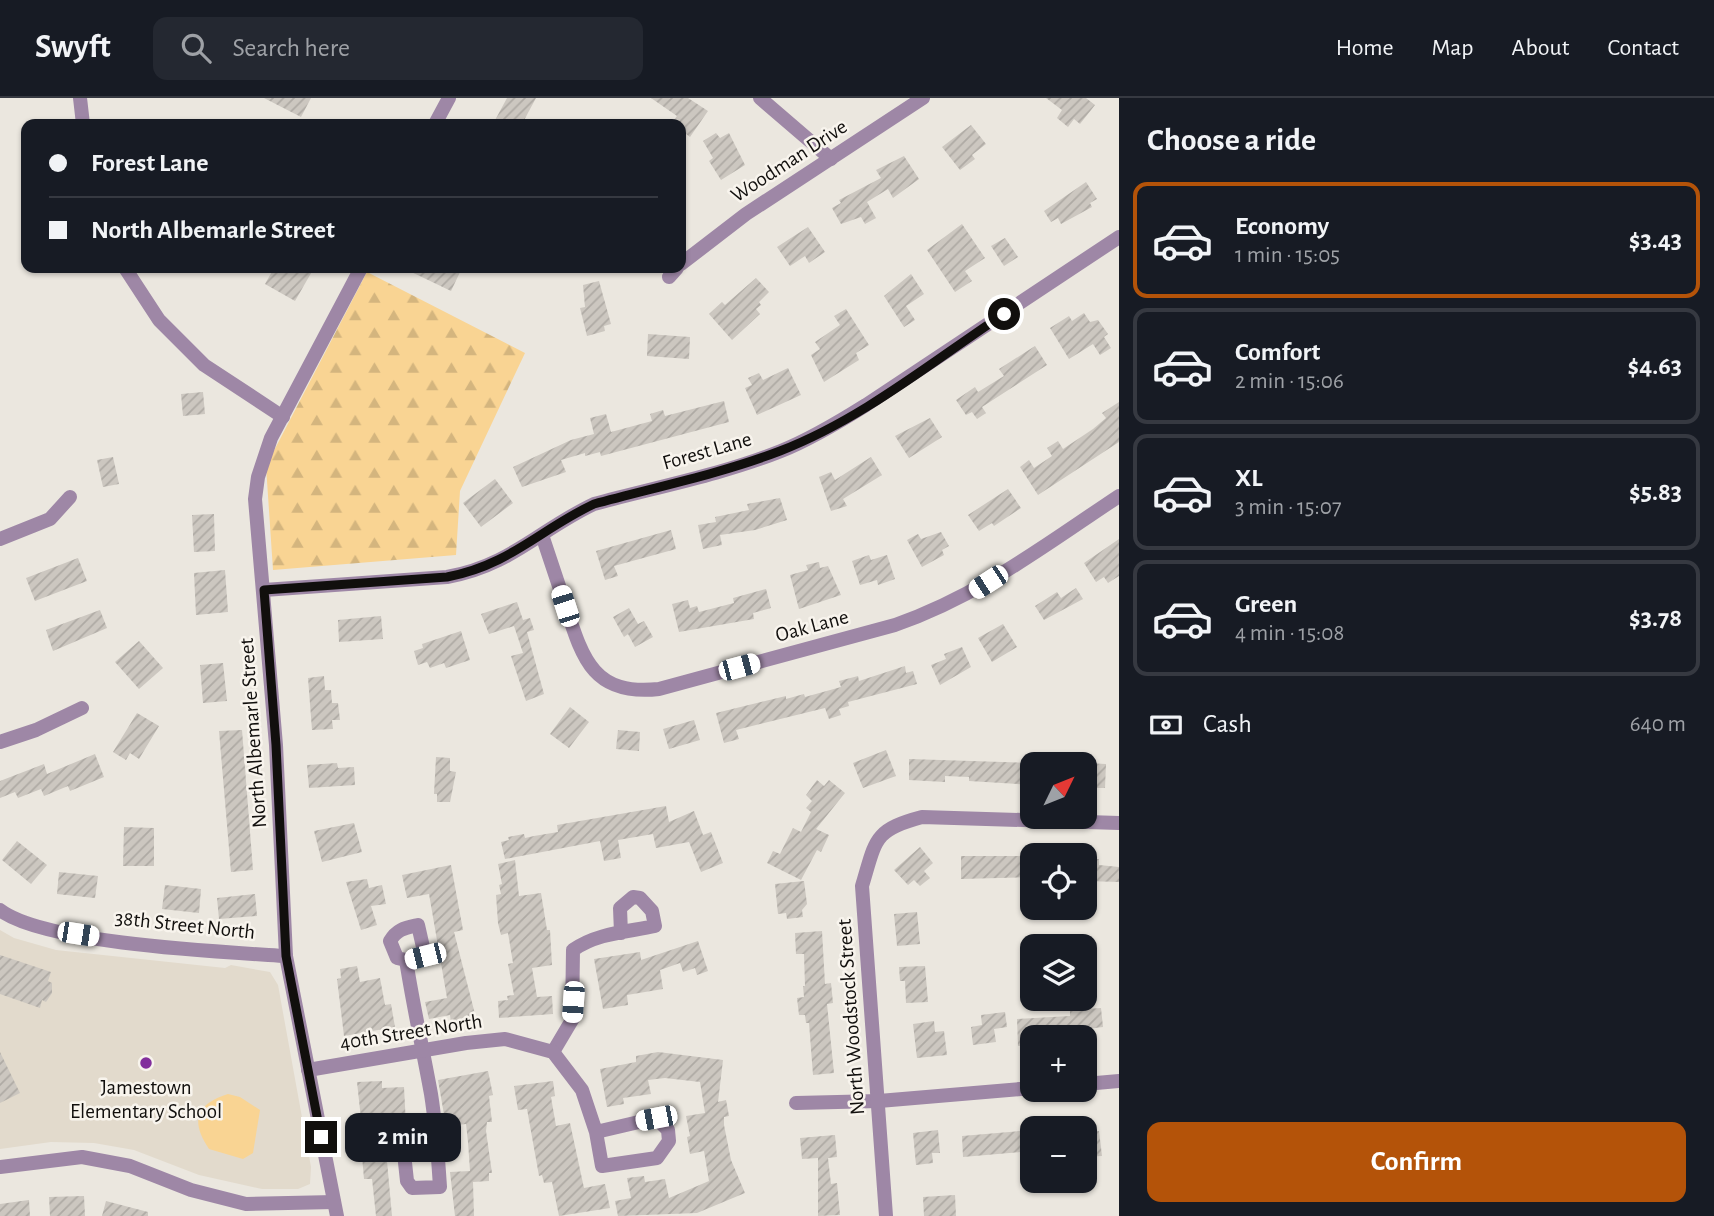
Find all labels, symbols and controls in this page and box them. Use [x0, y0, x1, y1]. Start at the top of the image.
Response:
search box [153, 17, 643, 80]
icon: search [177, 29, 215, 67]
text: Swyft [35, 31, 111, 64]
text: Search here [233, 35, 350, 61]
text: Home [1336, 36, 1394, 60]
text: Map [1432, 36, 1474, 60]
text: About [1512, 36, 1569, 60]
text: Contact [1607, 36, 1679, 60]
street label: Woodman Drive [727, 116, 851, 206]
text: Choose a ride [1147, 124, 1316, 156]
text: Forest Lane [91, 150, 209, 176]
icon: car [1151, 209, 1214, 272]
text: Economy [1235, 213, 1329, 239]
text: North Albemarle Street [91, 217, 335, 243]
text: $3.43 [1629, 227, 1682, 253]
text: 1 min · 15:05 [1235, 244, 1340, 267]
route start [988, 298, 1020, 330]
icon: car [1151, 335, 1214, 398]
text: Comfort [1235, 339, 1320, 365]
text: $4.63 [1628, 353, 1682, 379]
text: 2 min · 15:06 [1235, 370, 1344, 393]
street label: Forest Lane [660, 428, 754, 474]
icon: car [1151, 461, 1214, 524]
text: XL [1235, 465, 1262, 491]
text: $5.83 [1629, 479, 1682, 505]
text: 3 min · 15:07 [1235, 496, 1342, 519]
car [965, 562, 1012, 602]
car [549, 583, 582, 629]
icon: car [1151, 587, 1214, 650]
text: Green [1235, 591, 1297, 617]
text: $3.78 [1629, 605, 1682, 631]
street label: Oak Lane [773, 606, 851, 646]
text: 4 min · 15:08 [1235, 622, 1344, 645]
street label: North Albemarle Street [236, 637, 270, 829]
car [716, 651, 763, 683]
icon: cash [1147, 706, 1185, 744]
text: Cash [1203, 711, 1252, 737]
text: 640 m [1630, 713, 1686, 736]
north arrow [1020, 752, 1097, 830]
map controls [1020, 752, 1097, 1193]
button: locate [1020, 843, 1097, 920]
street label: 38th Street North [114, 907, 256, 943]
street label: North Woodstock Street [834, 918, 868, 1116]
car [56, 920, 101, 948]
button: layers [1020, 934, 1097, 1011]
car [403, 941, 448, 971]
car [562, 980, 585, 1024]
street label: 40th Street North [338, 1010, 484, 1054]
button: + [1020, 1025, 1097, 1102]
marker: Jamestown Elementary School [138, 1055, 154, 1071]
place label: Jamestown Elementary School [70, 1077, 222, 1122]
car [634, 1104, 679, 1132]
callout: 2 min [346, 1112, 461, 1162]
button: − [1020, 1116, 1097, 1193]
route end [305, 1121, 337, 1153]
button: Confirm [1147, 1122, 1686, 1202]
text: 2 min [377, 1126, 429, 1149]

